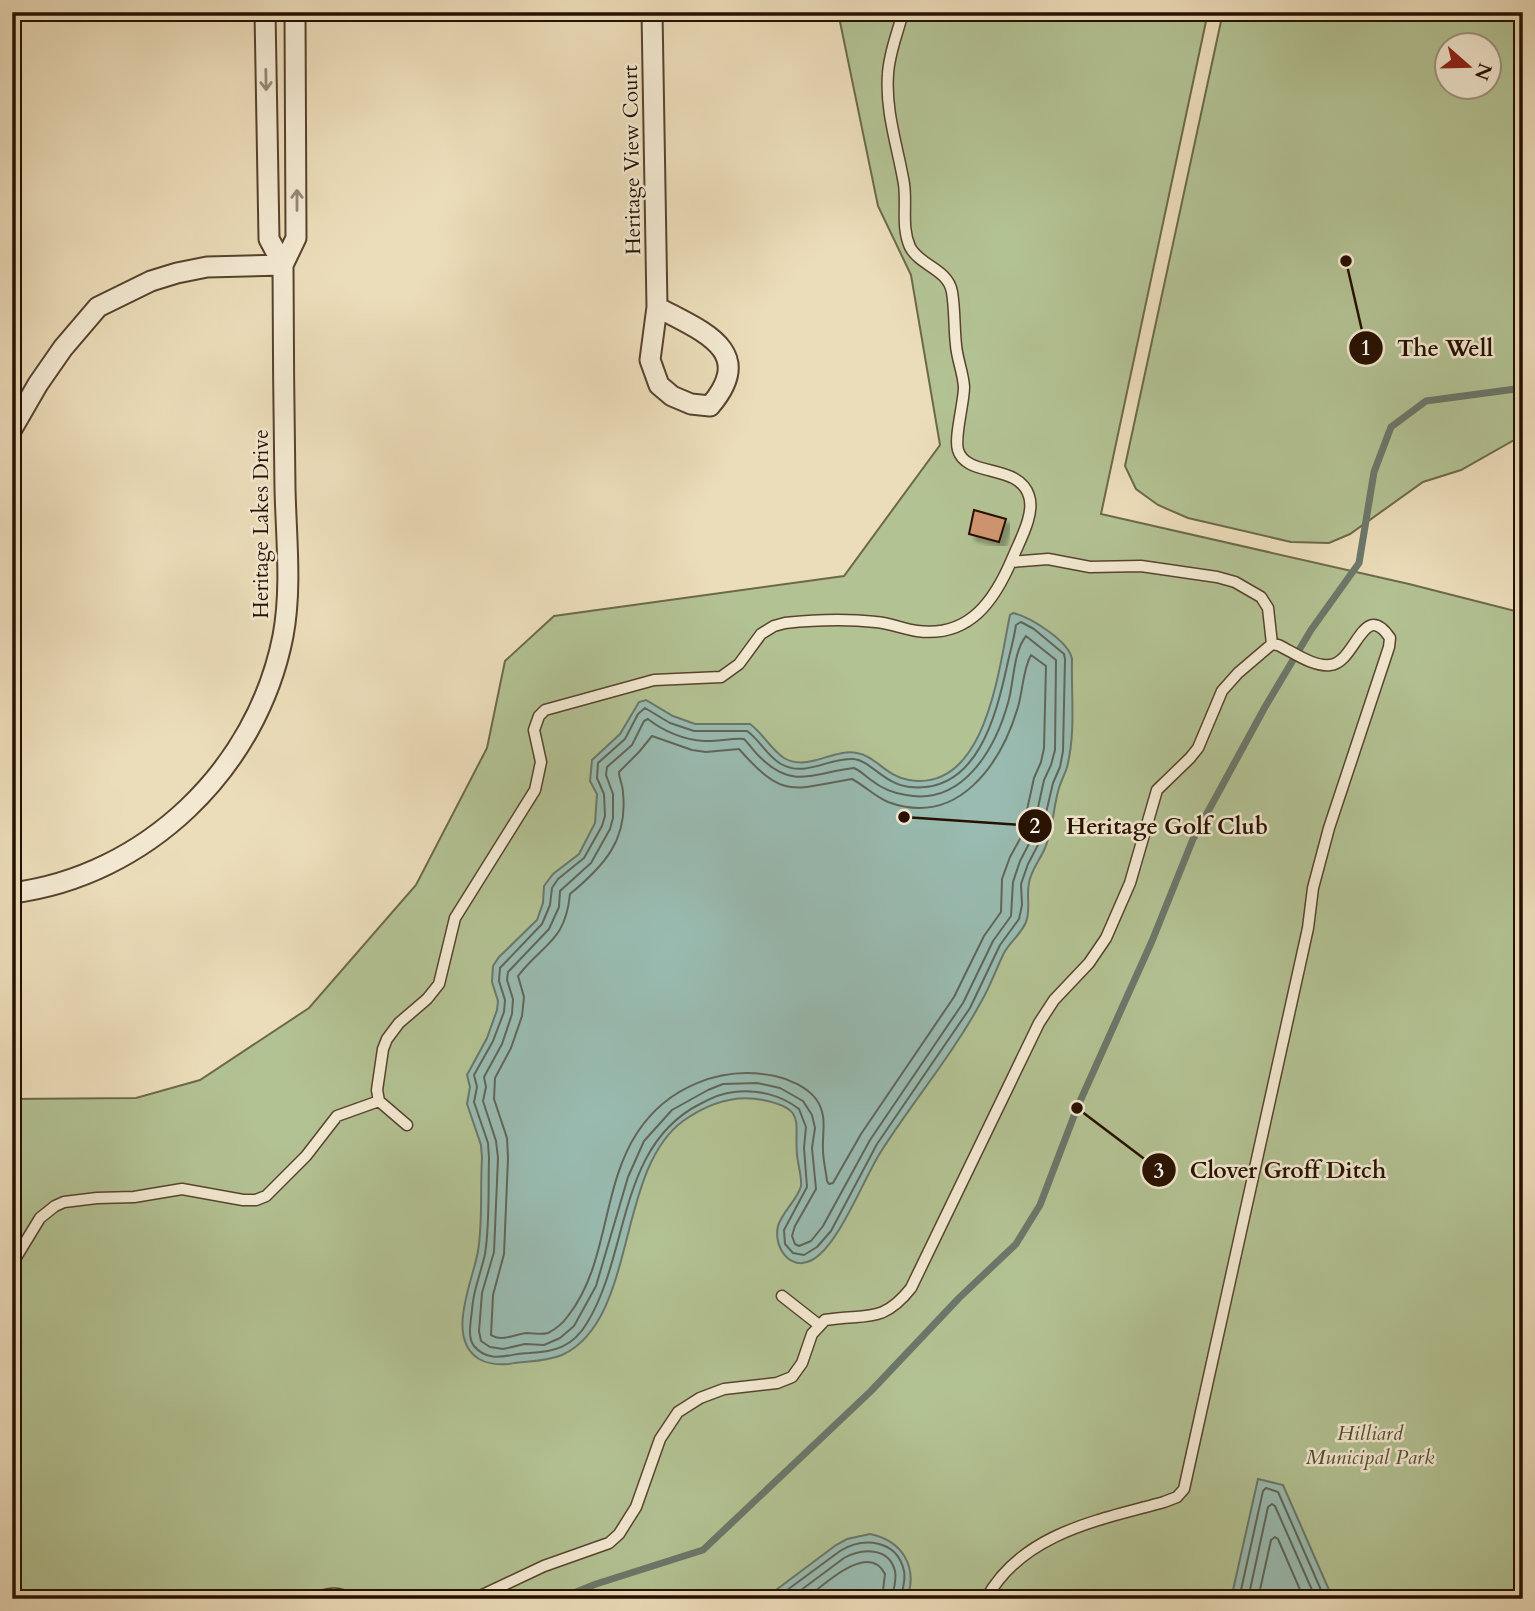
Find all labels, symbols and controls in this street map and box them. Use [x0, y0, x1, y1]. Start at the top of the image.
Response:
north arrow [1434, 32, 1504, 102]
text: N [1468, 59, 1498, 84]
street label: Heritage View Court [616, 64, 648, 255]
one-way arrow [259, 69, 273, 92]
one-way arrow [290, 188, 304, 211]
callout: The Well [1348, 326, 1507, 370]
text: The Well [1397, 333, 1493, 364]
text: 1 [1361, 334, 1371, 363]
street label: Heritage Lakes Drive [247, 429, 276, 619]
callout: Heritage Golf Club [1017, 804, 1282, 848]
text: Heritage Golf Club [1066, 811, 1268, 842]
text: 2 [1030, 812, 1041, 841]
callout: Clover Groff Ditch [1141, 1148, 1400, 1192]
text: Clover Groff Ditch [1190, 1155, 1386, 1186]
text: 3 [1154, 1157, 1164, 1186]
park label: Hilliard Municipal Park [1306, 1419, 1435, 1472]

